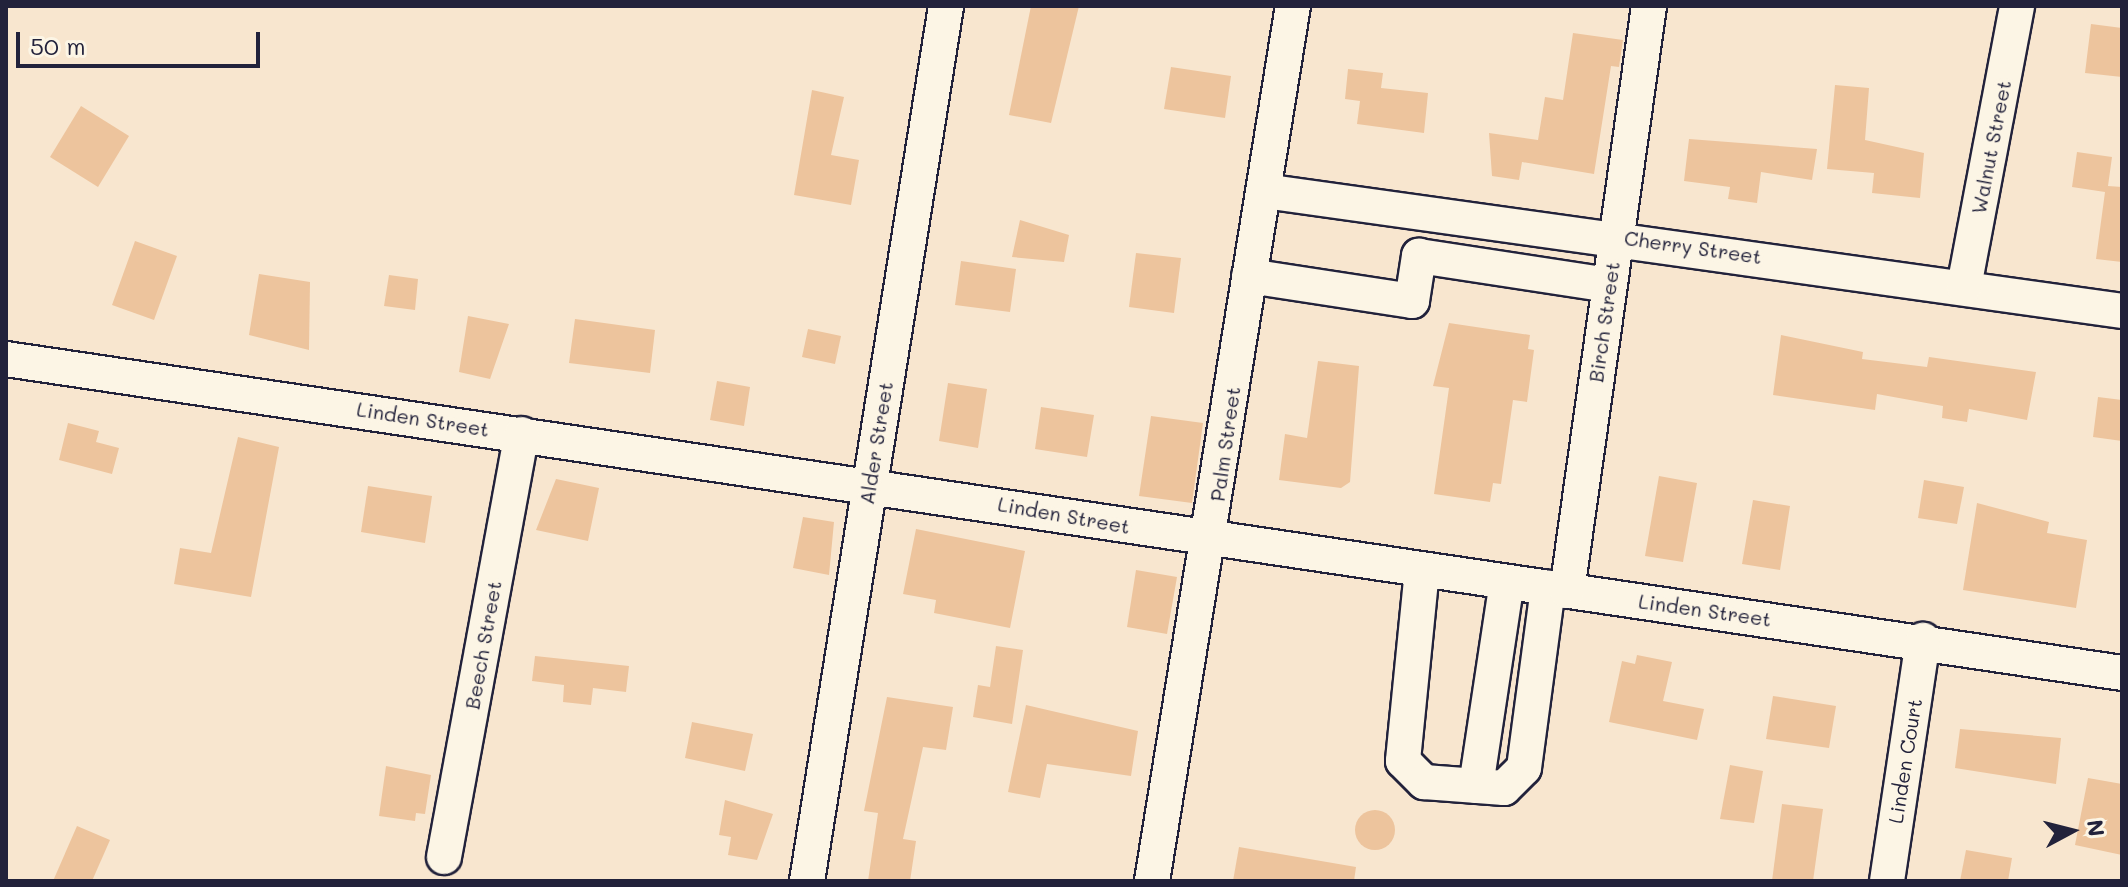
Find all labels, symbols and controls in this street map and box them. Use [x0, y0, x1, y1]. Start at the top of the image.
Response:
scale bar [20, 16, 264, 66]
text: 50 m [30, 30, 86, 61]
street label: Walnut Street [1966, 78, 2016, 216]
street label: Cherry Street [1623, 225, 1763, 269]
street label: Birch Street [1584, 260, 1624, 384]
street label: Alder Street [854, 380, 898, 506]
street label: Palm Street [1205, 385, 1245, 503]
street label: Linden Street [355, 397, 491, 441]
street label: Linden Street [996, 492, 1132, 538]
street label: Beech Street [460, 579, 506, 711]
street label: Linden Street [1637, 589, 1773, 631]
street label: Linden Court [1883, 697, 1927, 825]
north arrow [2032, 791, 2112, 871]
text: N [2081, 818, 2112, 838]

